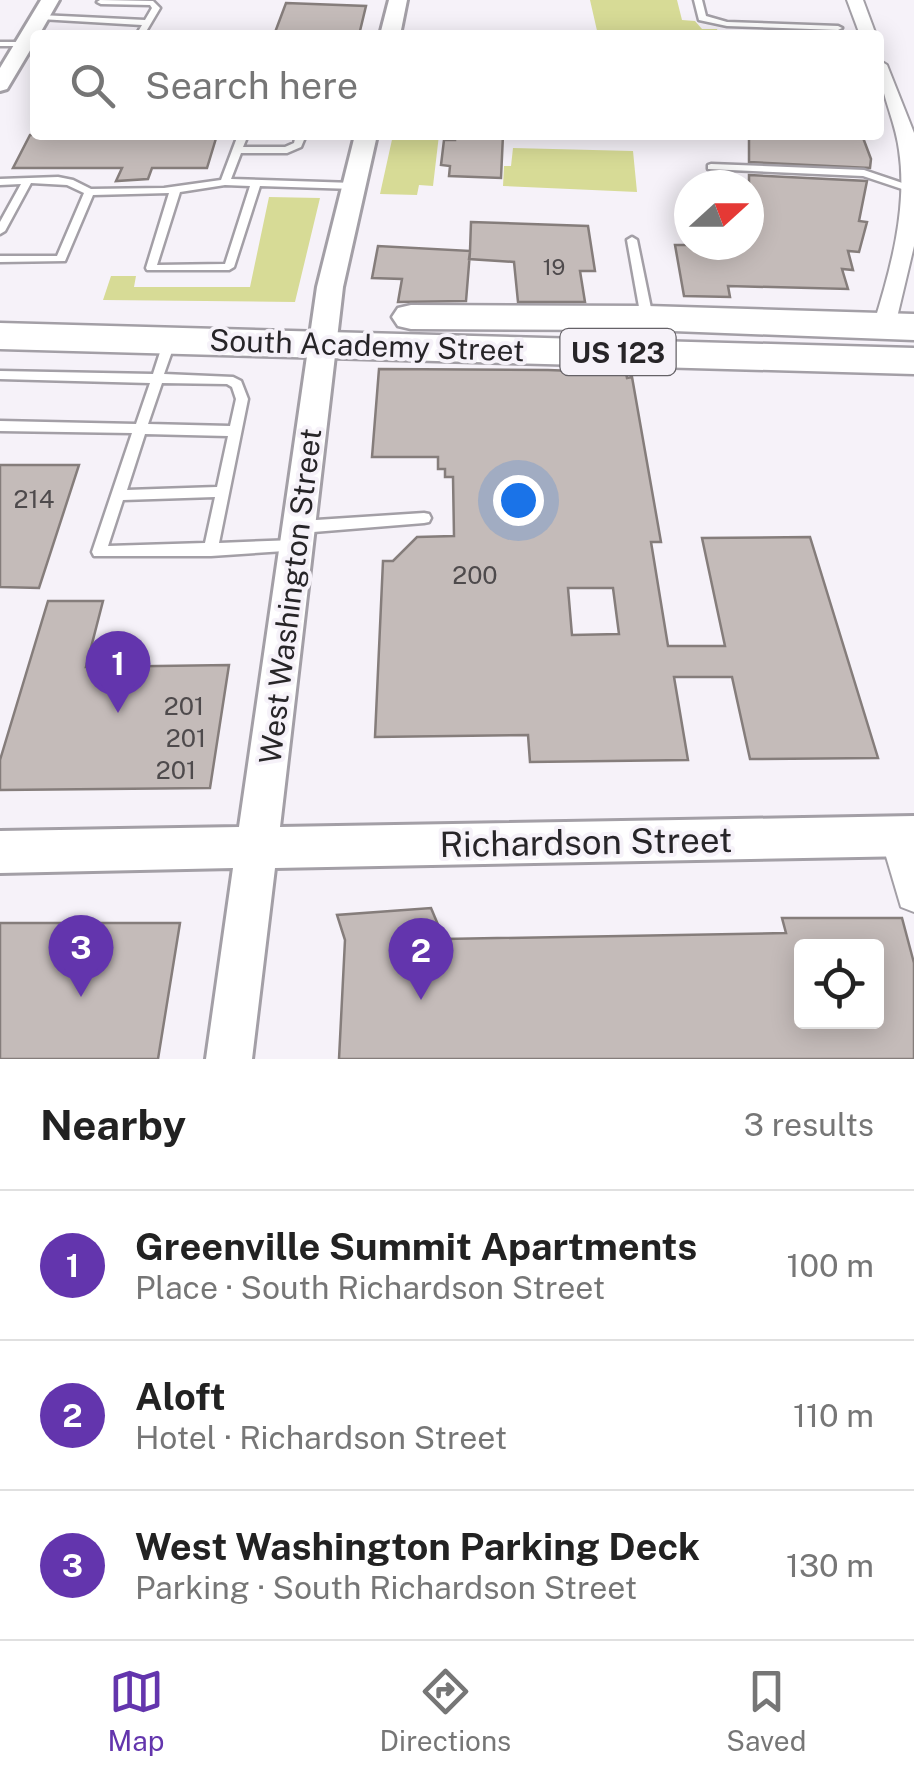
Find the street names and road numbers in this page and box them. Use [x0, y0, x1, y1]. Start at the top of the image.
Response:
street label: South Academy Street [209, 322, 525, 368]
road number: US 123 [560, 329, 676, 375]
street label: West Washington Street [252, 426, 328, 766]
street label: Richardson Street [439, 819, 733, 865]

